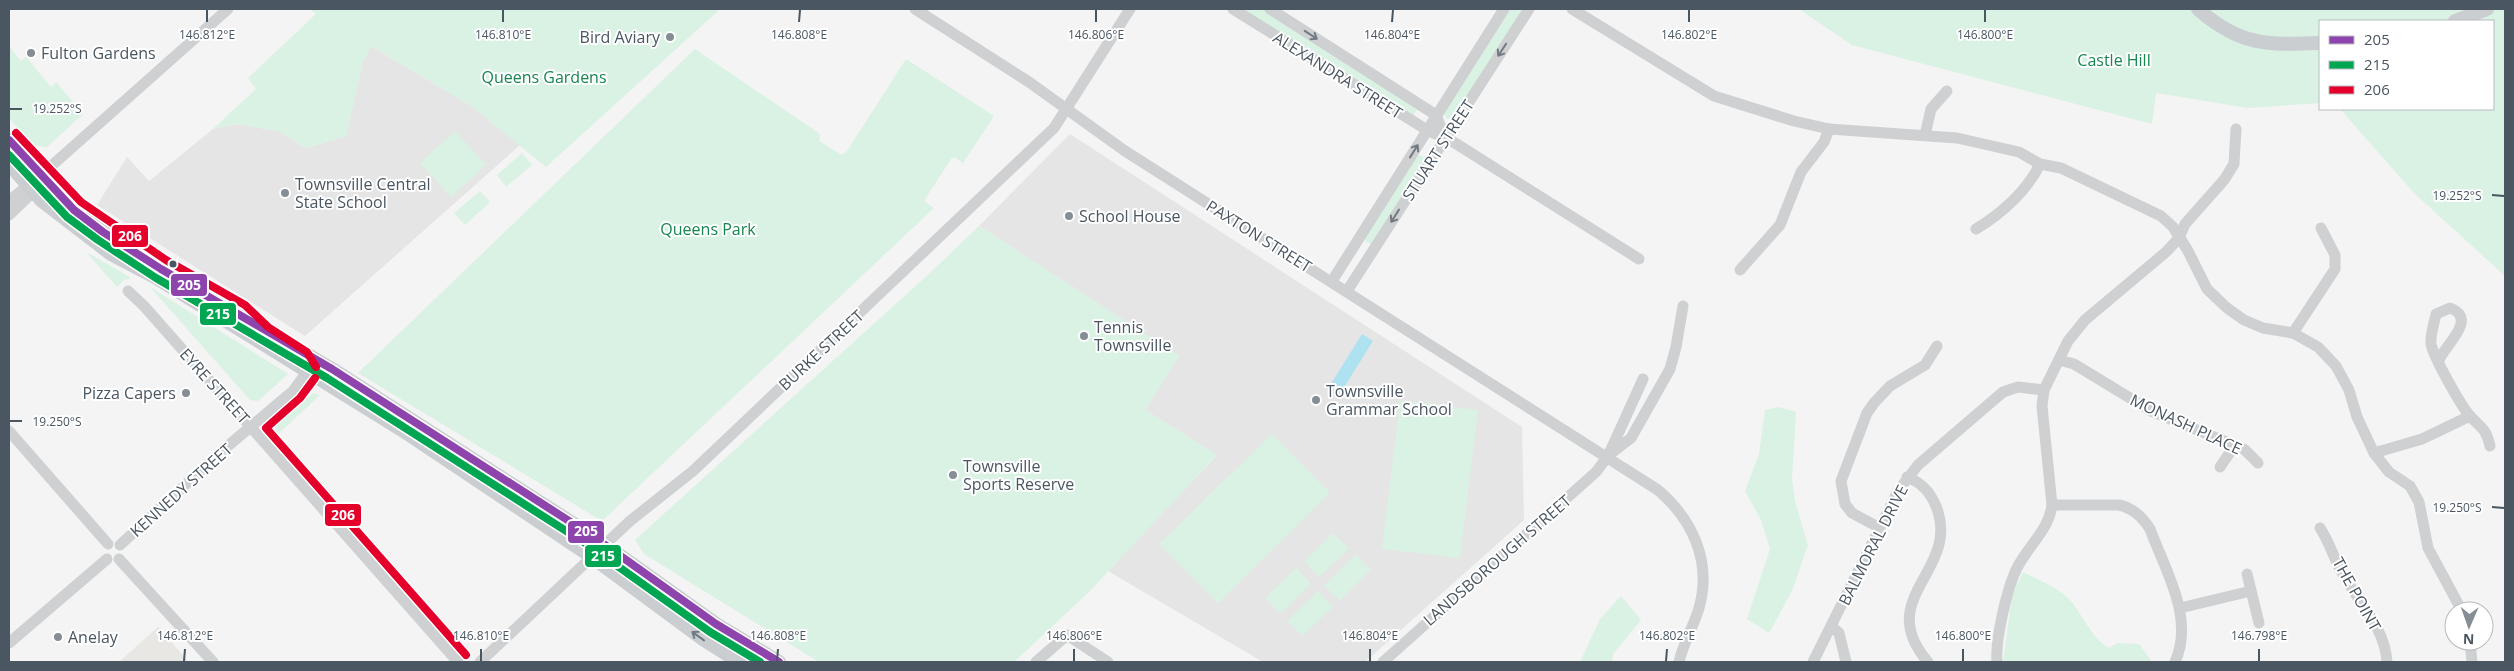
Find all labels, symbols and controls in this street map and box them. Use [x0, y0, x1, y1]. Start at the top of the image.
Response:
legend [2319, 20, 2494, 110]
text: 146.812°E [179, 26, 235, 43]
text: 146.810°E [475, 26, 531, 43]
place label: Bird Aviary [580, 26, 661, 48]
text: 146.808°E [771, 26, 827, 43]
text: 146.806°E [1068, 26, 1124, 43]
street label: ALEXANDRA STREET [1269, 26, 1407, 124]
text: 146.804°E [1364, 26, 1420, 43]
text: 146.802°E [1661, 26, 1717, 43]
text: 146.800°E [1957, 26, 2013, 43]
text: 205 [2364, 29, 2390, 49]
one-way arrow [1304, 30, 1318, 40]
marker: Bird Aviary [664, 31, 676, 43]
place label: Fulton Gardens [41, 42, 156, 64]
one-way arrow [1497, 42, 1507, 56]
marker: Fulton Gardens [25, 47, 37, 59]
park label: Castle Hill [2077, 49, 2151, 71]
text: 215 [2364, 54, 2390, 74]
park label: Queens Gardens [481, 66, 607, 88]
text: 206 [2364, 79, 2390, 99]
street label: STUART STREET [1397, 95, 1479, 205]
text: 19.252°S [32, 100, 82, 117]
one-way arrow [1408, 144, 1419, 158]
place label: Townsville Central State School [295, 173, 431, 213]
marker: Townsville Central State School [279, 187, 291, 199]
text: 19.252°S [2432, 187, 2482, 204]
street label: PAXTON STREET [1202, 195, 1316, 277]
place label: School House [1079, 205, 1181, 227]
one-way arrow [1390, 208, 1400, 222]
marker: School House [1063, 210, 1075, 222]
park label: Queens Park [660, 218, 756, 240]
line badge: 206 [111, 224, 149, 248]
text: 206 [118, 226, 142, 245]
unlabelled marker [168, 259, 178, 269]
line badge: 205 [170, 273, 208, 297]
text: 205 [177, 275, 201, 294]
line badge: 215 [199, 302, 237, 326]
text: 215 [206, 304, 230, 323]
street label: BURKE STREET [774, 305, 868, 395]
place label: Tennis Townsville [1094, 316, 1171, 356]
marker: Tennis Townsville [1078, 330, 1090, 342]
street label: EYRE STREET [175, 343, 255, 429]
place label: Townsville Grammar School [1326, 380, 1452, 420]
place label: Pizza Capers [82, 382, 176, 404]
marker: Pizza Capers [180, 387, 192, 399]
street label: MONASH PLACE [2127, 389, 2245, 459]
marker: Townsville Grammar School [1310, 394, 1322, 406]
text: 19.250°S [32, 413, 82, 430]
street label: KENNEDY STREET [125, 438, 237, 542]
place label: Townsville Sports Reserve [963, 455, 1074, 495]
marker: Townsville Sports Reserve [947, 469, 959, 481]
street label: BALMORAL DRIVE [1833, 481, 1913, 609]
street label: LANDSBOROUGH STREET [1418, 489, 1576, 630]
text: 19.250°S [2432, 499, 2482, 516]
line badge: 206 [324, 503, 362, 527]
text: 206 [331, 505, 355, 524]
line badge: 205 [567, 520, 605, 544]
text: 205 [574, 521, 598, 540]
line badge: 215 [584, 544, 622, 568]
text: 215 [591, 546, 615, 565]
street label: THE POINT [2328, 553, 2386, 635]
north arrow [2444, 601, 2494, 651]
place label: Anelay [68, 626, 119, 648]
text: 146.812°E [157, 627, 213, 644]
text: 146.810°E [453, 627, 509, 644]
text: 146.808°E [750, 627, 806, 644]
text: 146.806°E [1046, 627, 1102, 644]
text: 146.804°E [1342, 627, 1398, 644]
text: 146.802°E [1639, 627, 1695, 644]
text: 146.800°E [1935, 627, 1991, 644]
text: 146.798°E [2231, 627, 2287, 644]
text: N [2463, 630, 2475, 649]
marker: Anelay [52, 631, 64, 643]
one-way arrow [691, 631, 705, 641]

